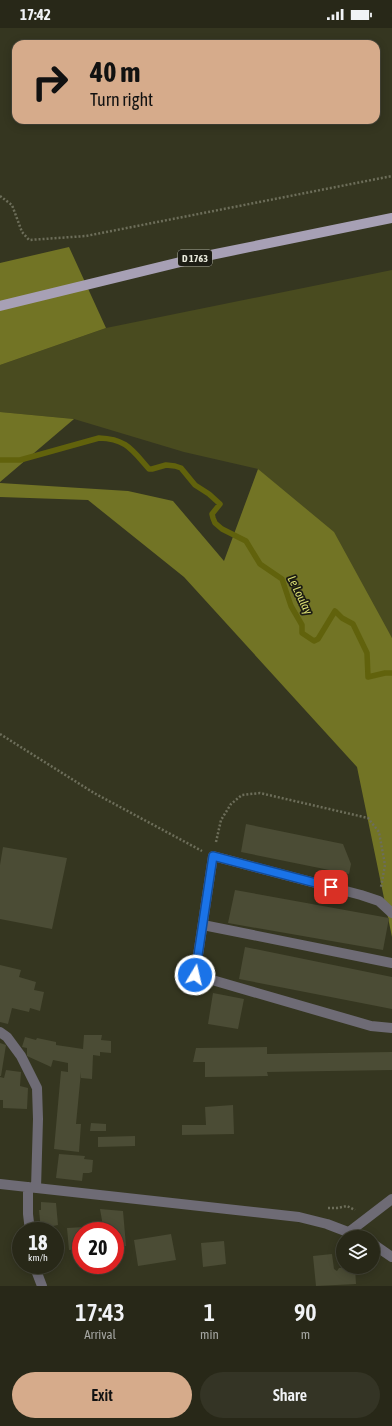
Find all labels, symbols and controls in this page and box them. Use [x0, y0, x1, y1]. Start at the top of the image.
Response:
text: 17:42 [20, 6, 51, 23]
icon: right [24, 56, 76, 108]
text: 40 m [90, 56, 140, 88]
text: Turn right [90, 89, 153, 110]
road number: D 1763 [178, 250, 212, 266]
water label: Le Loulay [285, 573, 315, 617]
pin [314, 870, 348, 904]
icon: arrive [320, 876, 342, 898]
position arrow [174, 954, 216, 996]
speed limit sign: 20 [72, 1222, 124, 1274]
map controls [336, 1230, 380, 1274]
button: layers [336, 1230, 380, 1274]
text: 18 [29, 1231, 47, 1254]
text: km/h [28, 1252, 48, 1263]
text: 17:43 [75, 1299, 125, 1326]
text: 1 [204, 1299, 215, 1326]
text: 90 [294, 1299, 317, 1326]
text: Arrival [84, 1327, 116, 1342]
text: min [200, 1327, 219, 1342]
text: m [301, 1327, 310, 1342]
button: Exit [12, 1372, 192, 1418]
button: Share [200, 1372, 380, 1418]

